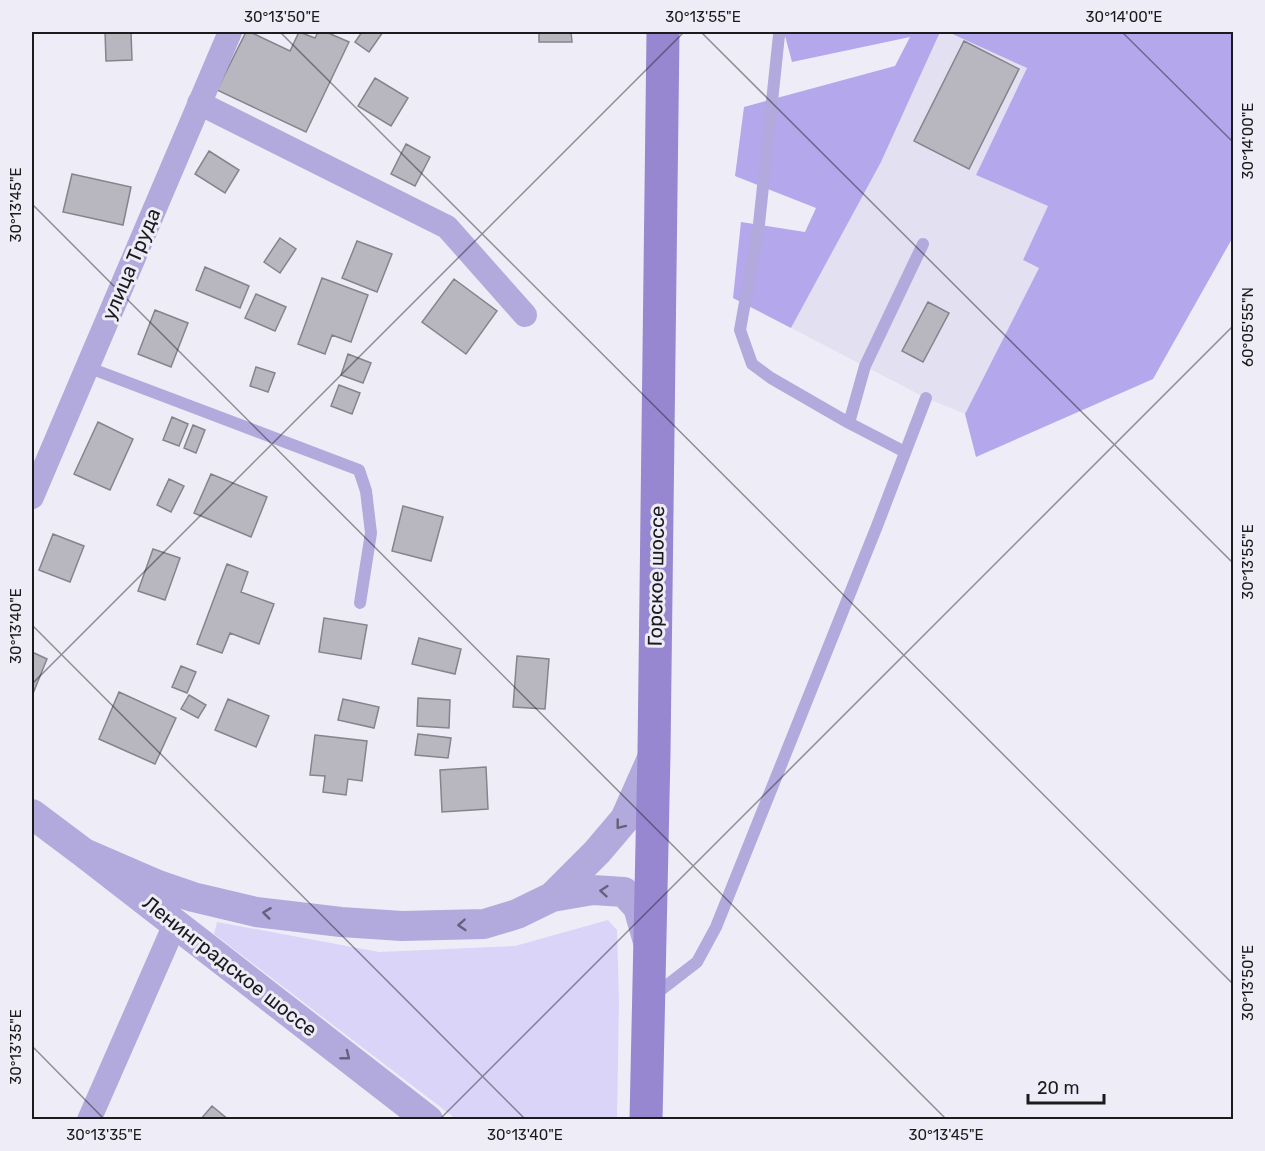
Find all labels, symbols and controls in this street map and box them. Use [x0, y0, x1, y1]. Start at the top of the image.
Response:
text: 30°13'50"E [244, 8, 320, 26]
text: 30°13'55"E [665, 8, 741, 26]
text: 30°14'00"E [1086, 8, 1162, 26]
text: 30°14'00"E [1239, 103, 1257, 179]
text: 30°13'45"E [7, 167, 25, 243]
street label: улица Труда [97, 204, 165, 324]
text: 60°05'55"N [1239, 287, 1257, 367]
street label: Горское шоссе [643, 505, 669, 647]
text: 30°13'55"E [1239, 524, 1257, 600]
text: 30°13'40"E [7, 588, 25, 664]
one-way arrow [616, 818, 627, 829]
one-way arrow [599, 885, 608, 898]
street label: Ленинградское шоссе [138, 890, 322, 1042]
one-way arrow [263, 908, 272, 920]
one-way arrow [457, 919, 466, 932]
text: 30°13'50"E [1239, 945, 1257, 1021]
text: 30°13'35"E [7, 1009, 25, 1085]
one-way arrow [339, 1049, 350, 1060]
scale bar [1028, 1067, 1104, 1105]
text: 20 m [1037, 1077, 1079, 1099]
text: 30°13'35"E [66, 1126, 142, 1144]
text: 30°13'40"E [487, 1126, 563, 1144]
text: 30°13'45"E [908, 1126, 984, 1144]

